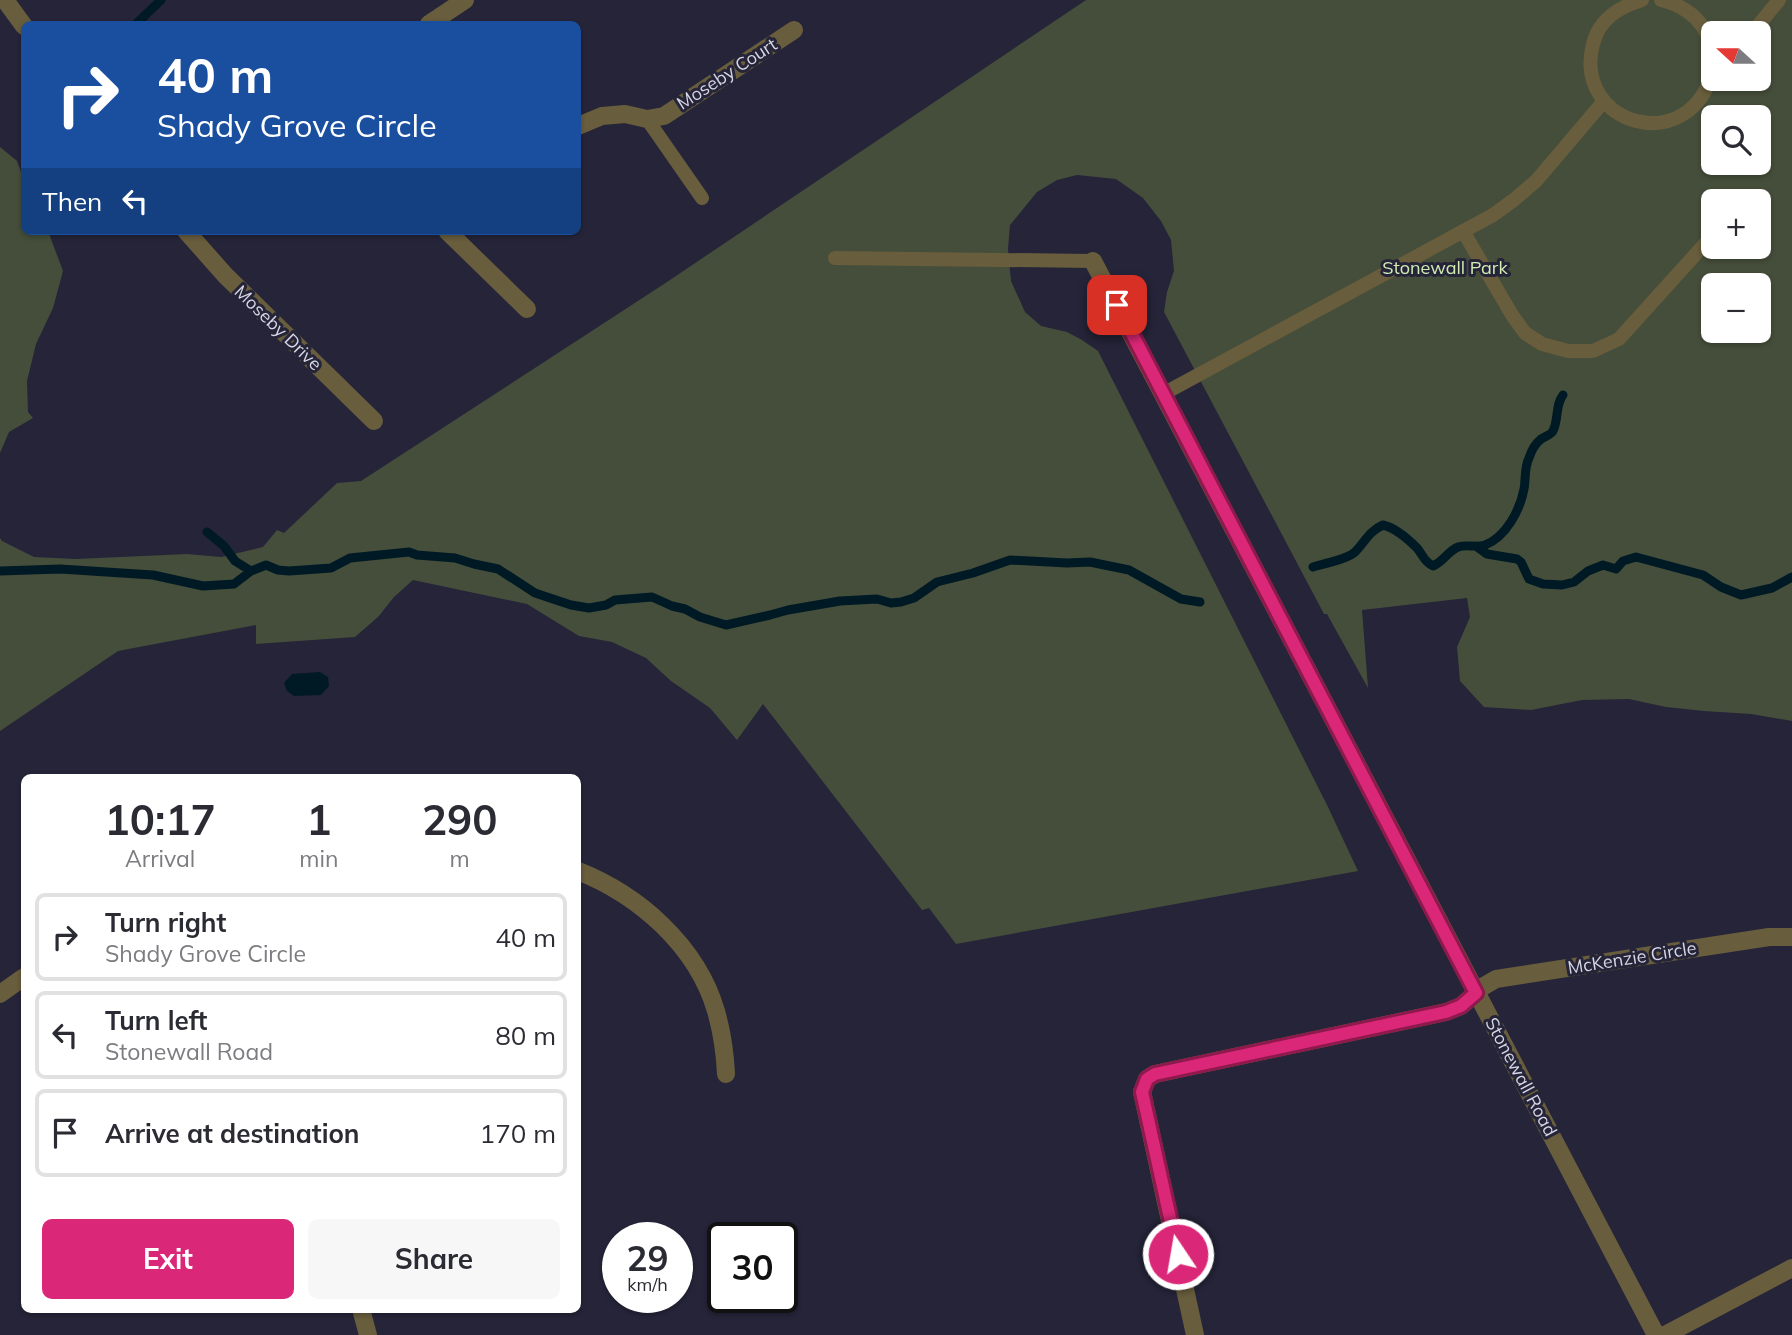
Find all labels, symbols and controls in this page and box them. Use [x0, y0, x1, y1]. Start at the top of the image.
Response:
north arrow [1701, 21, 1771, 91]
map controls [1701, 21, 1771, 343]
street label: Moseby Court [672, 33, 781, 115]
text: 40 m [157, 44, 273, 105]
icon: right [42, 49, 133, 140]
text: Shady Grove Circle [157, 105, 437, 145]
button: search [1701, 105, 1771, 175]
icon: left [116, 182, 154, 220]
text: Then [42, 185, 102, 218]
button: + [1701, 189, 1771, 259]
park label: Stonewall Park [1382, 256, 1508, 279]
button: − [1701, 273, 1771, 343]
pin [1087, 275, 1147, 335]
street label: Moseby Drive [230, 280, 327, 375]
icon: arrive [1098, 286, 1136, 324]
text: 10:17 [105, 793, 216, 846]
text: 1 [306, 793, 331, 846]
text: 290 [422, 793, 497, 846]
text: Arrival [125, 844, 195, 873]
text: min [299, 844, 338, 873]
text: m [450, 844, 470, 873]
text: Turn right [105, 906, 226, 939]
icon: right [46, 918, 84, 956]
text: 40 m [495, 921, 556, 954]
street label: McKenzie Circle [1566, 936, 1698, 979]
text: Shady Grove Circle [105, 939, 306, 968]
text: Turn left [105, 1004, 207, 1037]
street label: Stonewall Road [1480, 1013, 1562, 1140]
icon: left [46, 1016, 84, 1054]
text: 80 m [495, 1019, 556, 1052]
text: Stonewall Road [105, 1037, 273, 1066]
icon: arrive [46, 1114, 84, 1152]
text: Arrive at destination [105, 1117, 360, 1150]
text: 170 m [480, 1117, 556, 1150]
position arrow [1141, 1217, 1215, 1291]
button: Exit [42, 1219, 294, 1299]
button: Share [308, 1219, 560, 1299]
speed limit sign: 30 [707, 1222, 798, 1313]
text: 29 [626, 1236, 669, 1280]
text: km/h [627, 1273, 668, 1296]

